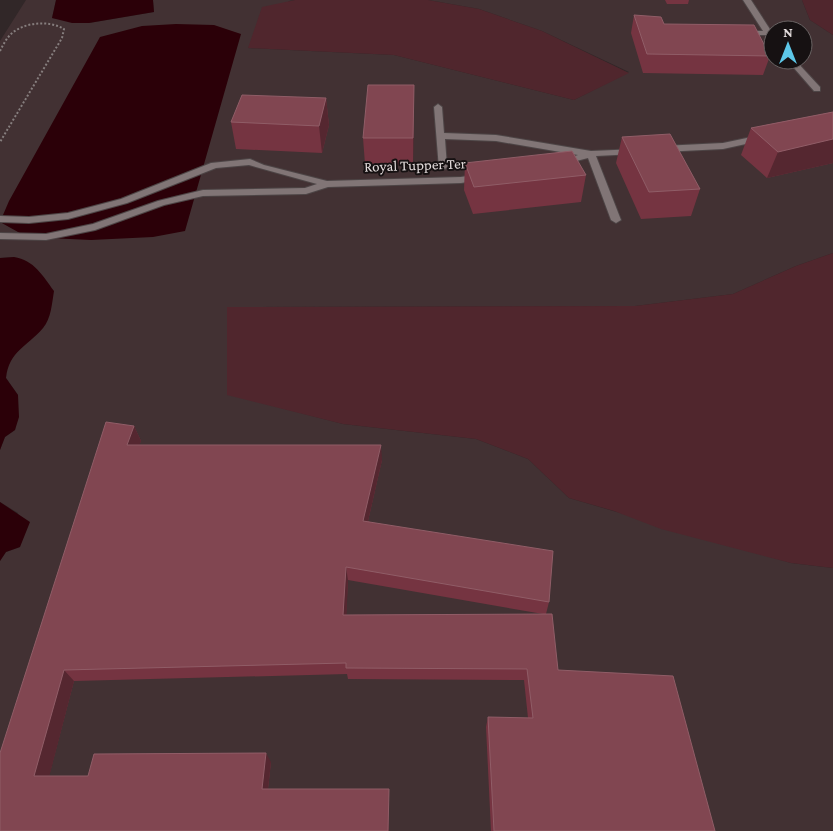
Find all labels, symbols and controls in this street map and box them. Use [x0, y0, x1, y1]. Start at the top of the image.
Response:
north arrow [763, 20, 813, 70]
text: N [783, 24, 793, 40]
street label: Royal Tupper Ter [364, 155, 467, 176]

